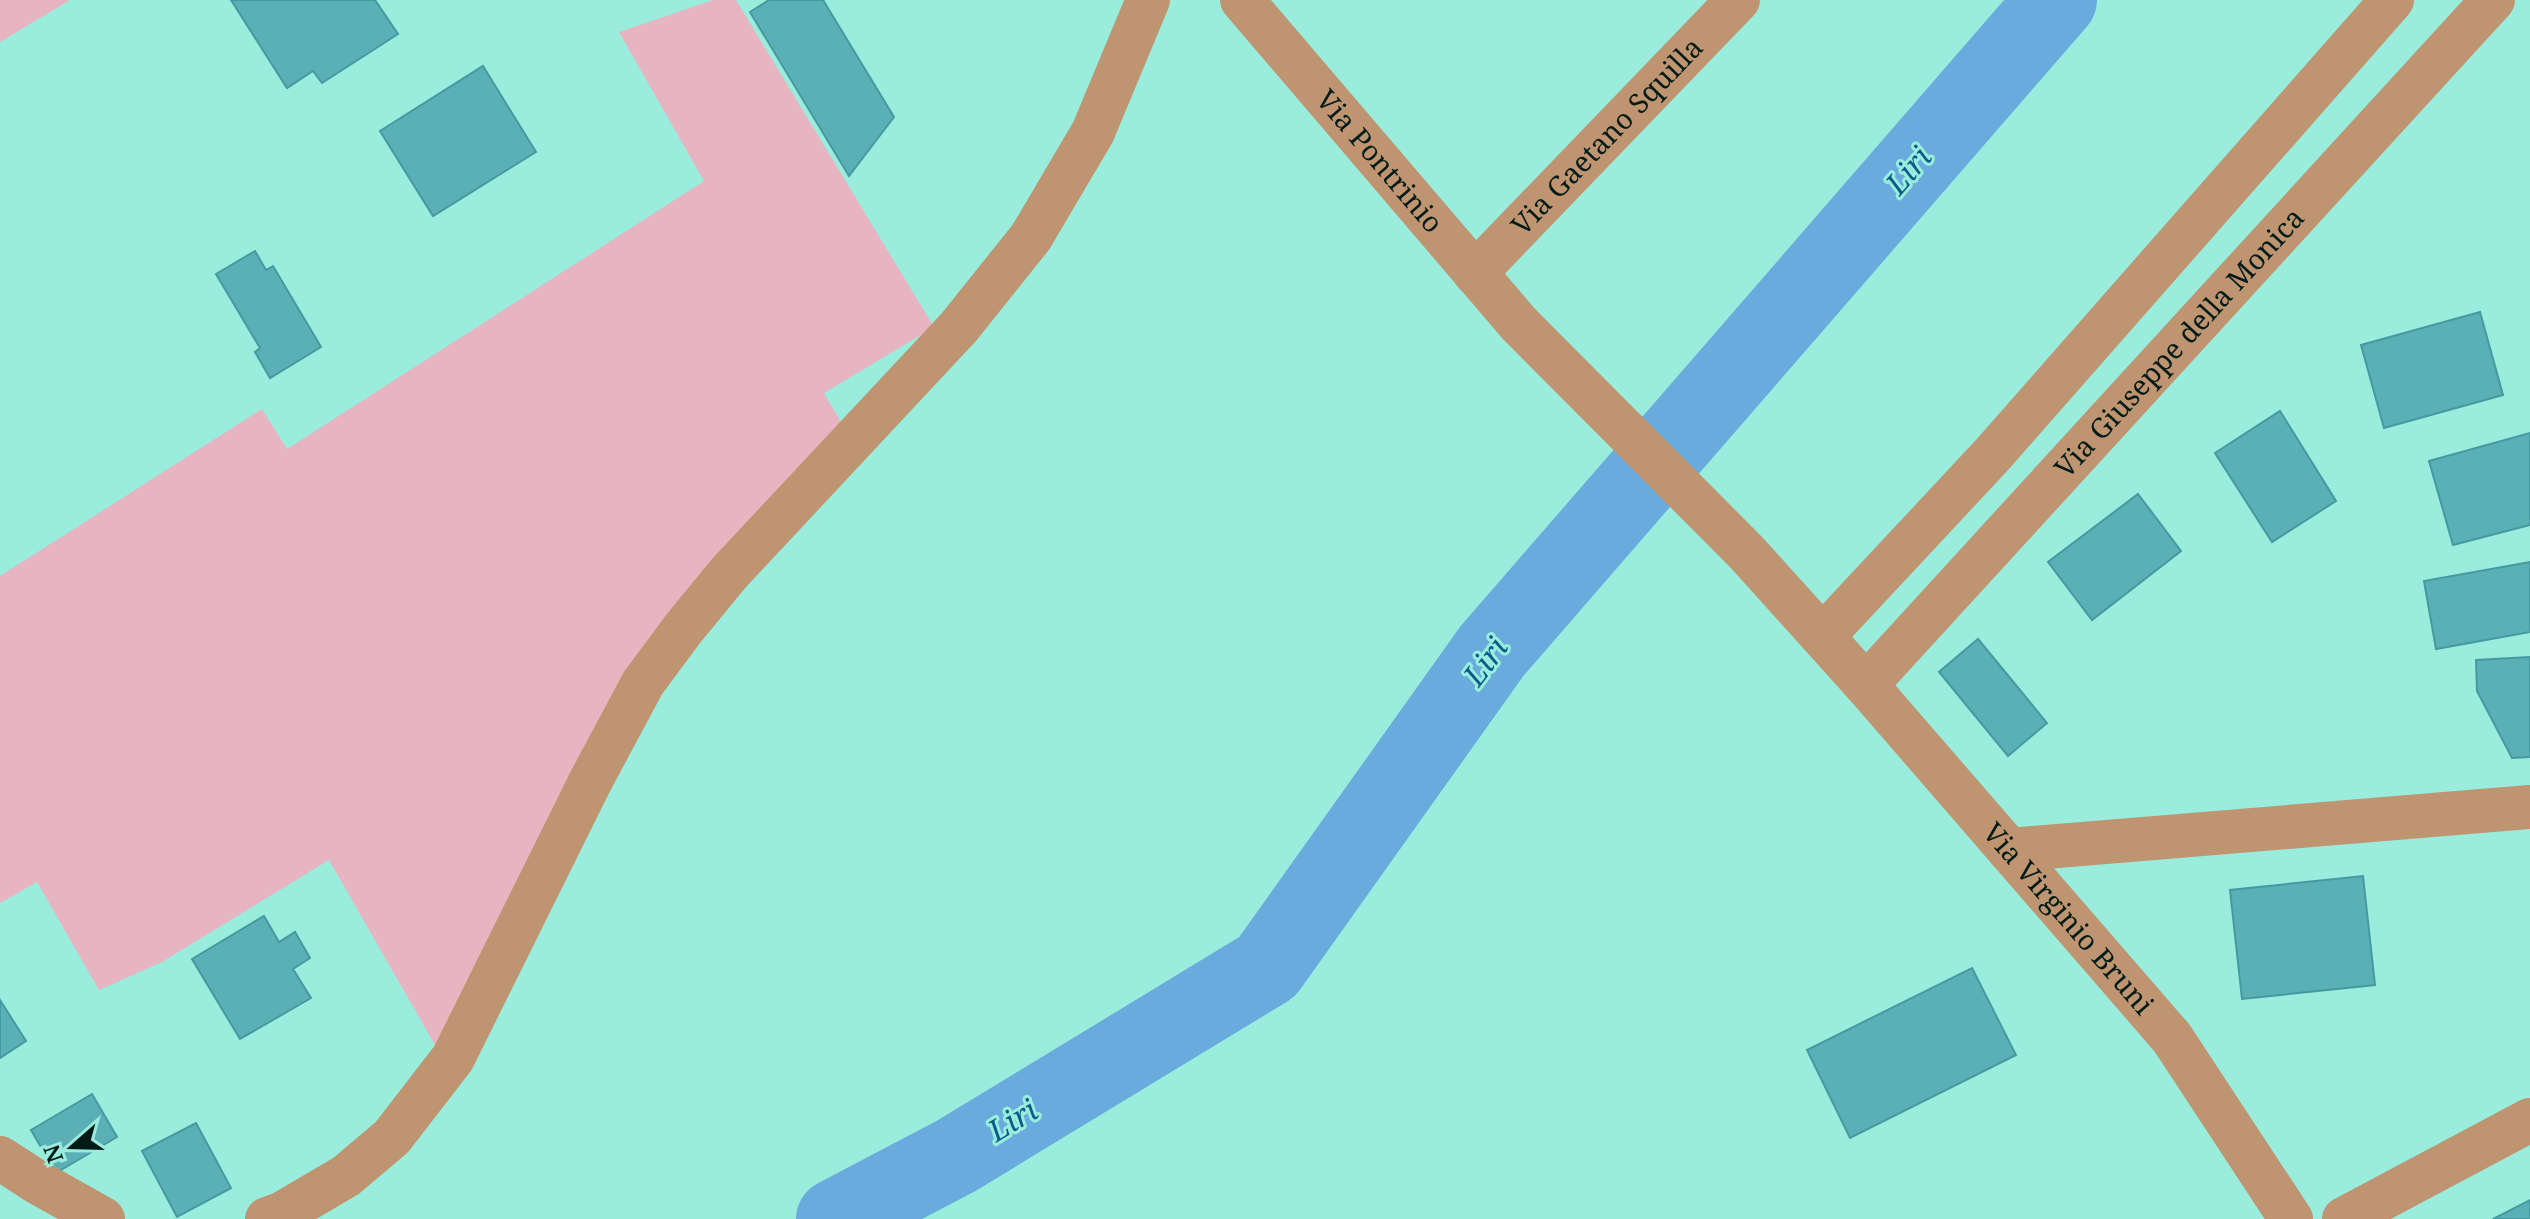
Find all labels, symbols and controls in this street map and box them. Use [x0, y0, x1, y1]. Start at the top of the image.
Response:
street label: Via Gaetano Squilla [1502, 28, 1710, 243]
street label: Via Pontrinio [1308, 81, 1453, 240]
water label: Liri [1875, 137, 1940, 203]
street label: Via Giuseppe della Monica [2045, 199, 2312, 485]
water label: Liri [1452, 628, 1517, 695]
street label: Via Virginio Bruni [1975, 814, 2163, 1022]
water label: Liri [979, 1089, 1045, 1151]
north arrow [32, 1107, 112, 1187]
text: N [35, 1141, 69, 1167]

